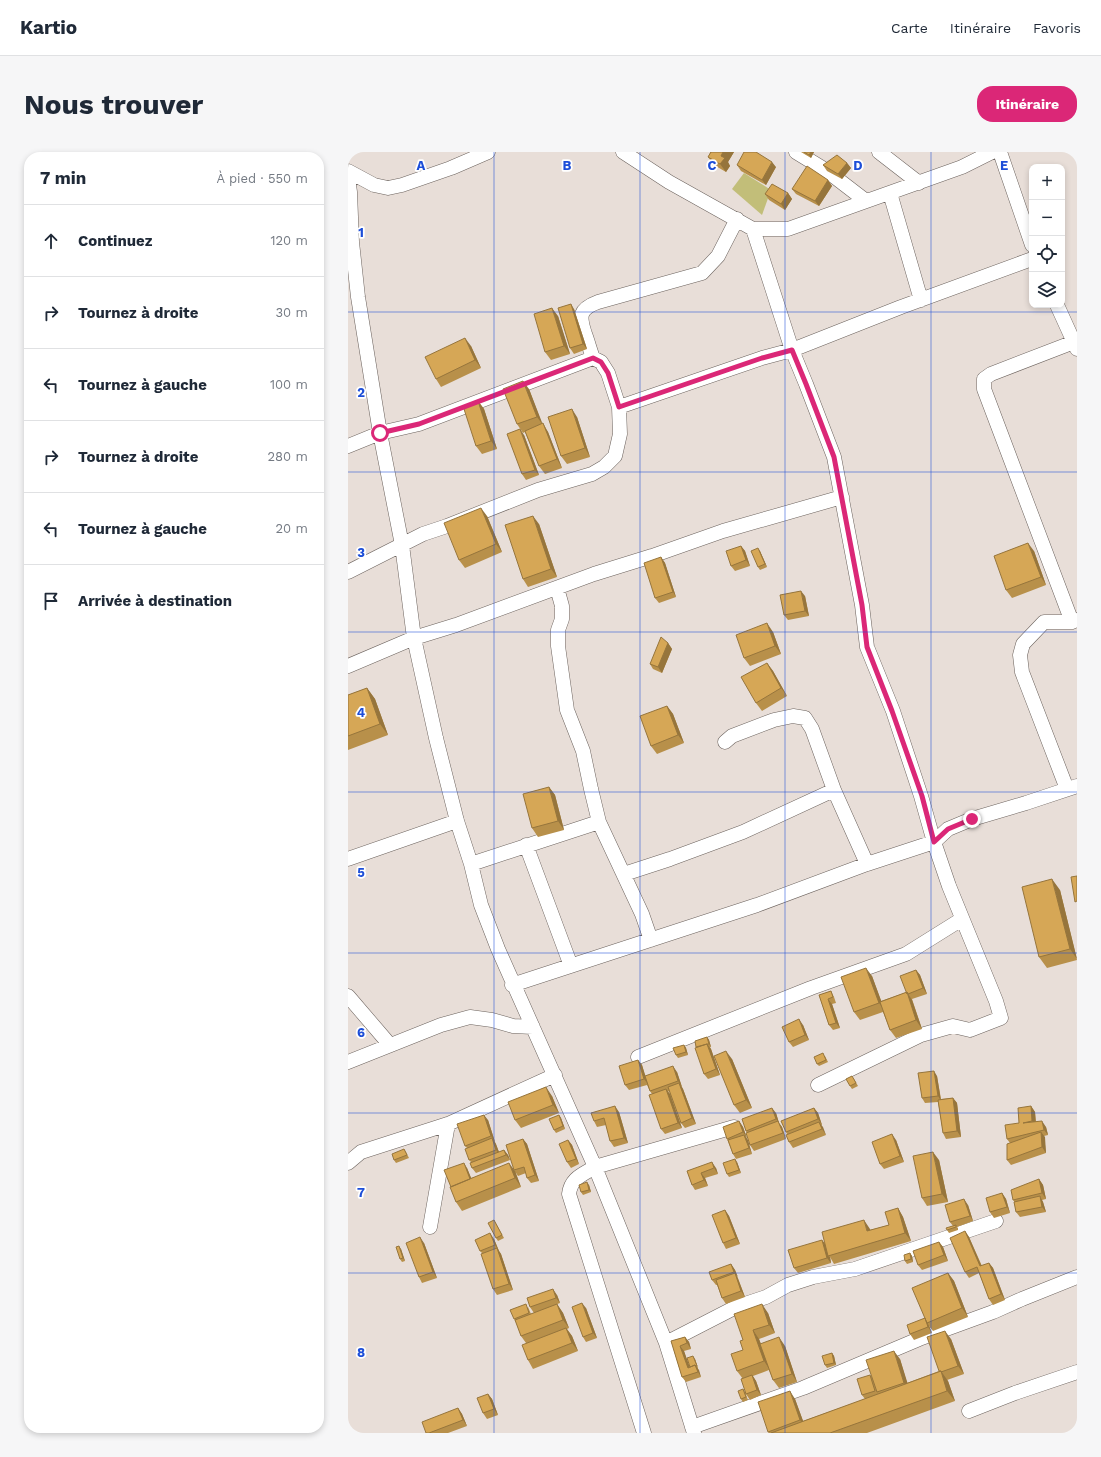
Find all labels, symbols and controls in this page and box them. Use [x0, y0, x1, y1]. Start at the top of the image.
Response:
text: Kartio [20, 16, 77, 39]
text: Carte [891, 20, 928, 36]
text: Itinéraire [950, 20, 1011, 36]
text: Favoris [1033, 20, 1081, 36]
button: Itinéraire [977, 86, 1077, 122]
text: Nous trouver [24, 88, 203, 121]
text: A [417, 158, 426, 173]
text: B [563, 158, 572, 173]
text: C [708, 158, 717, 173]
text: D [853, 158, 863, 173]
text: E [1000, 158, 1008, 173]
map controls [1029, 164, 1065, 308]
button: + [1029, 164, 1065, 200]
text: 7 min [40, 168, 86, 188]
text: À pied · 550 m [216, 171, 308, 186]
button: − [1029, 200, 1065, 236]
text: 1 [358, 225, 364, 240]
icon: ahead [40, 230, 62, 252]
text: Continuez [78, 232, 152, 250]
text: 120 m [270, 233, 308, 248]
button: locate [1029, 236, 1065, 272]
button: layers [1029, 272, 1065, 308]
icon: right [40, 302, 62, 324]
text: Tournez à droite [78, 304, 198, 322]
text: 30 m [276, 305, 308, 320]
icon: left [40, 374, 62, 396]
text: Tournez à gauche [78, 376, 207, 394]
text: 100 m [270, 377, 308, 392]
text: 2 [357, 385, 365, 400]
route start [371, 424, 389, 442]
icon: right [40, 446, 62, 468]
text: Tournez à droite [78, 448, 198, 466]
text: 280 m [268, 449, 308, 464]
icon: left [40, 518, 62, 540]
text: Tournez à gauche [78, 520, 207, 538]
text: 20 m [276, 521, 308, 536]
text: 3 [357, 545, 365, 560]
icon: arrive [40, 590, 62, 612]
text: Arrivée à destination [78, 592, 232, 610]
text: 4 [357, 705, 366, 720]
route end [963, 810, 981, 828]
text: 5 [357, 865, 365, 880]
text: 6 [357, 1025, 365, 1040]
text: 7 [357, 1185, 365, 1200]
text: 8 [357, 1345, 365, 1360]

